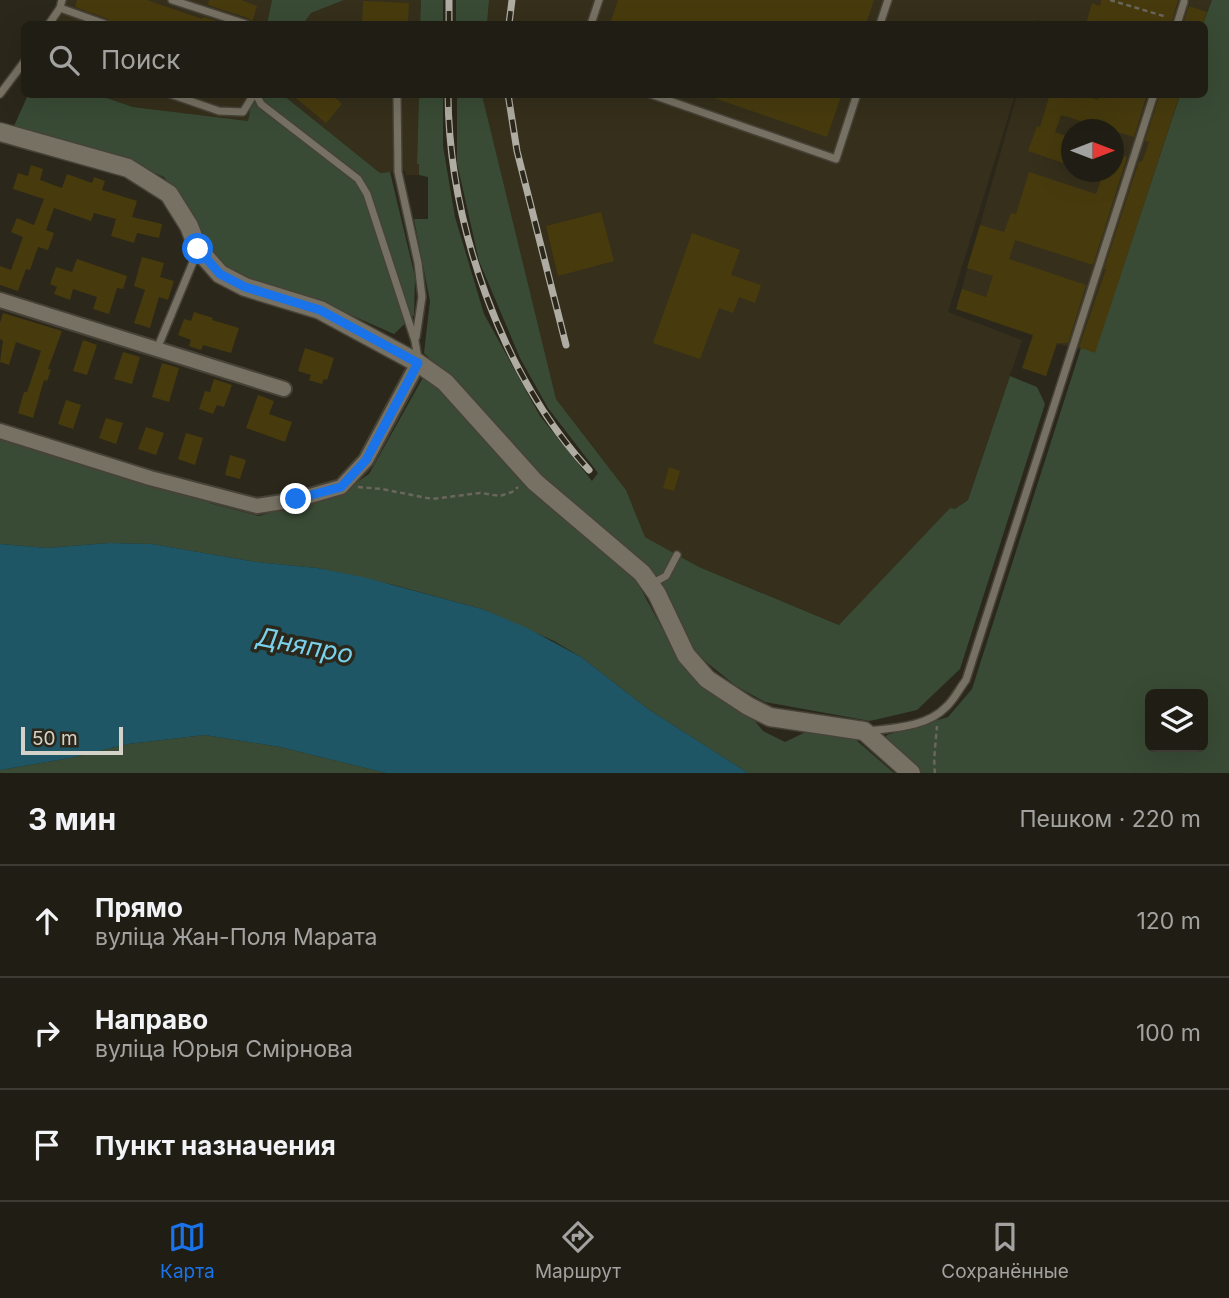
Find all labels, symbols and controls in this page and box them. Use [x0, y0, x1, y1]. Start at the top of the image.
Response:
search box [21, 21, 1208, 98]
icon: search [45, 41, 83, 79]
text: Поиск [101, 44, 180, 75]
north arrow [1061, 119, 1124, 182]
route start [182, 233, 213, 264]
route end [280, 483, 311, 514]
water label: Дняпро [253, 620, 356, 670]
map controls [1145, 689, 1208, 752]
button: layers [1145, 689, 1208, 752]
scale bar [21, 724, 122, 756]
text: 50 m [32, 727, 78, 750]
text: 3 мин [28, 801, 116, 837]
text: Пешком · 220 m [1019, 805, 1201, 833]
text: Прямо [95, 892, 183, 923]
icon: ahead [28, 902, 66, 940]
text: 120 m [1136, 907, 1201, 935]
text: вуліца Жан-Поля Марата [95, 923, 378, 951]
text: Направо [95, 1004, 208, 1035]
icon: right [28, 1014, 66, 1052]
text: 100 m [1136, 1019, 1201, 1047]
text: вуліца Юрыя Смірнова [95, 1035, 353, 1063]
icon: arrive [28, 1126, 66, 1164]
text: Пункт назначения [95, 1130, 336, 1161]
tab: Карта [160, 1218, 215, 1283]
tab: Маршрут [535, 1218, 621, 1283]
tab: Сохранённые [941, 1218, 1069, 1283]

